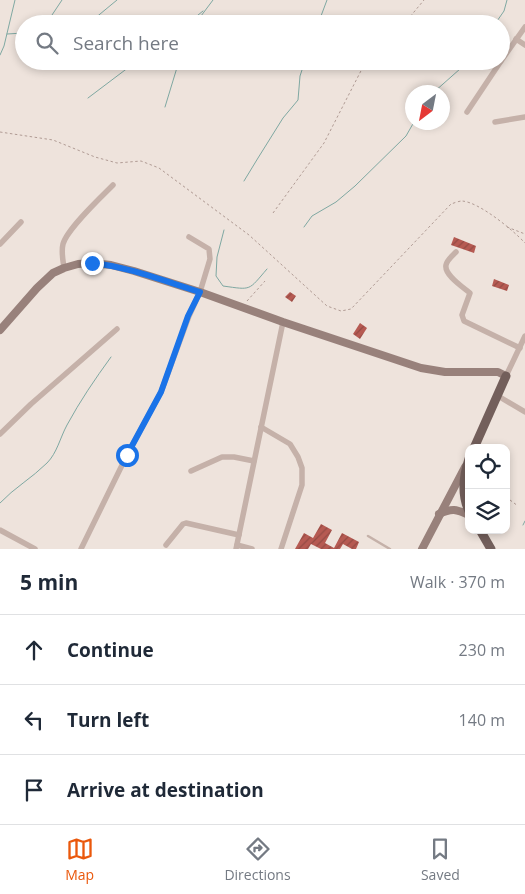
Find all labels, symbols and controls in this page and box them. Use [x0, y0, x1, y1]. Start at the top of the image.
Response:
search box [15, 15, 510, 70]
icon: search [33, 29, 61, 57]
text: Search here [73, 30, 179, 56]
north arrow [405, 85, 450, 130]
route end [81, 252, 104, 275]
route start [116, 444, 139, 467]
map controls [465, 444, 510, 534]
button: locate [465, 444, 510, 489]
button: layers [465, 489, 510, 534]
text: 5 min [20, 568, 78, 596]
text: Walk · 370 m [410, 571, 505, 593]
icon: ahead [20, 636, 48, 664]
text: Continue [67, 637, 154, 663]
text: 230 m [459, 639, 505, 661]
icon: left [20, 706, 48, 734]
text: Turn left [67, 707, 149, 733]
text: 140 m [459, 709, 505, 731]
icon: arrive [20, 776, 48, 804]
text: Arrive at destination [67, 777, 264, 803]
tab: Map [65, 835, 94, 884]
tab: Directions [224, 835, 291, 884]
tab: Saved [421, 835, 460, 884]

